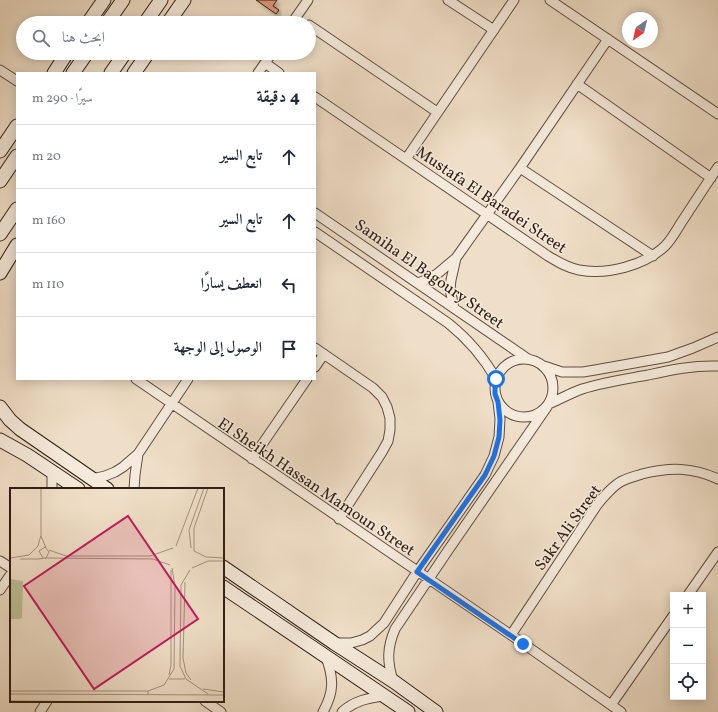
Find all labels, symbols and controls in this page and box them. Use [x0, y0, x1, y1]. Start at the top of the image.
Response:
north arrow [622, 12, 658, 48]
search box [16, 16, 316, 60]
icon: search [30, 27, 52, 49]
text: ابحث هنا [62, 28, 105, 49]
text: 4 دقيقة [257, 86, 300, 109]
text: سيرًا · 290 m [32, 90, 93, 108]
street label: Mustafa El Baradei Street [411, 142, 571, 260]
text: تابع السير [220, 146, 262, 167]
icon: ahead [278, 146, 300, 168]
text: 20 m [32, 148, 61, 166]
text: تابع السير [220, 210, 262, 231]
icon: ahead [278, 210, 300, 232]
text: 160 m [32, 212, 66, 230]
street label: Samiha El Bagoury Street [350, 215, 508, 335]
text: انعطف يسارًا [201, 274, 262, 295]
icon: left [278, 274, 300, 296]
text: 110 m [32, 276, 64, 294]
text: الوصول إلى الوجهة [174, 338, 262, 359]
icon: arrive [278, 338, 300, 360]
route start [487, 370, 505, 388]
street label: El Sheikh Hassan Mamoun Street [213, 413, 419, 562]
street label: Sakr Ali Street [530, 480, 608, 576]
inset map [10, 488, 224, 702]
map controls [670, 592, 706, 700]
button: + [670, 592, 706, 628]
button: − [670, 628, 706, 664]
route end [514, 635, 532, 653]
button: locate [670, 664, 706, 700]

